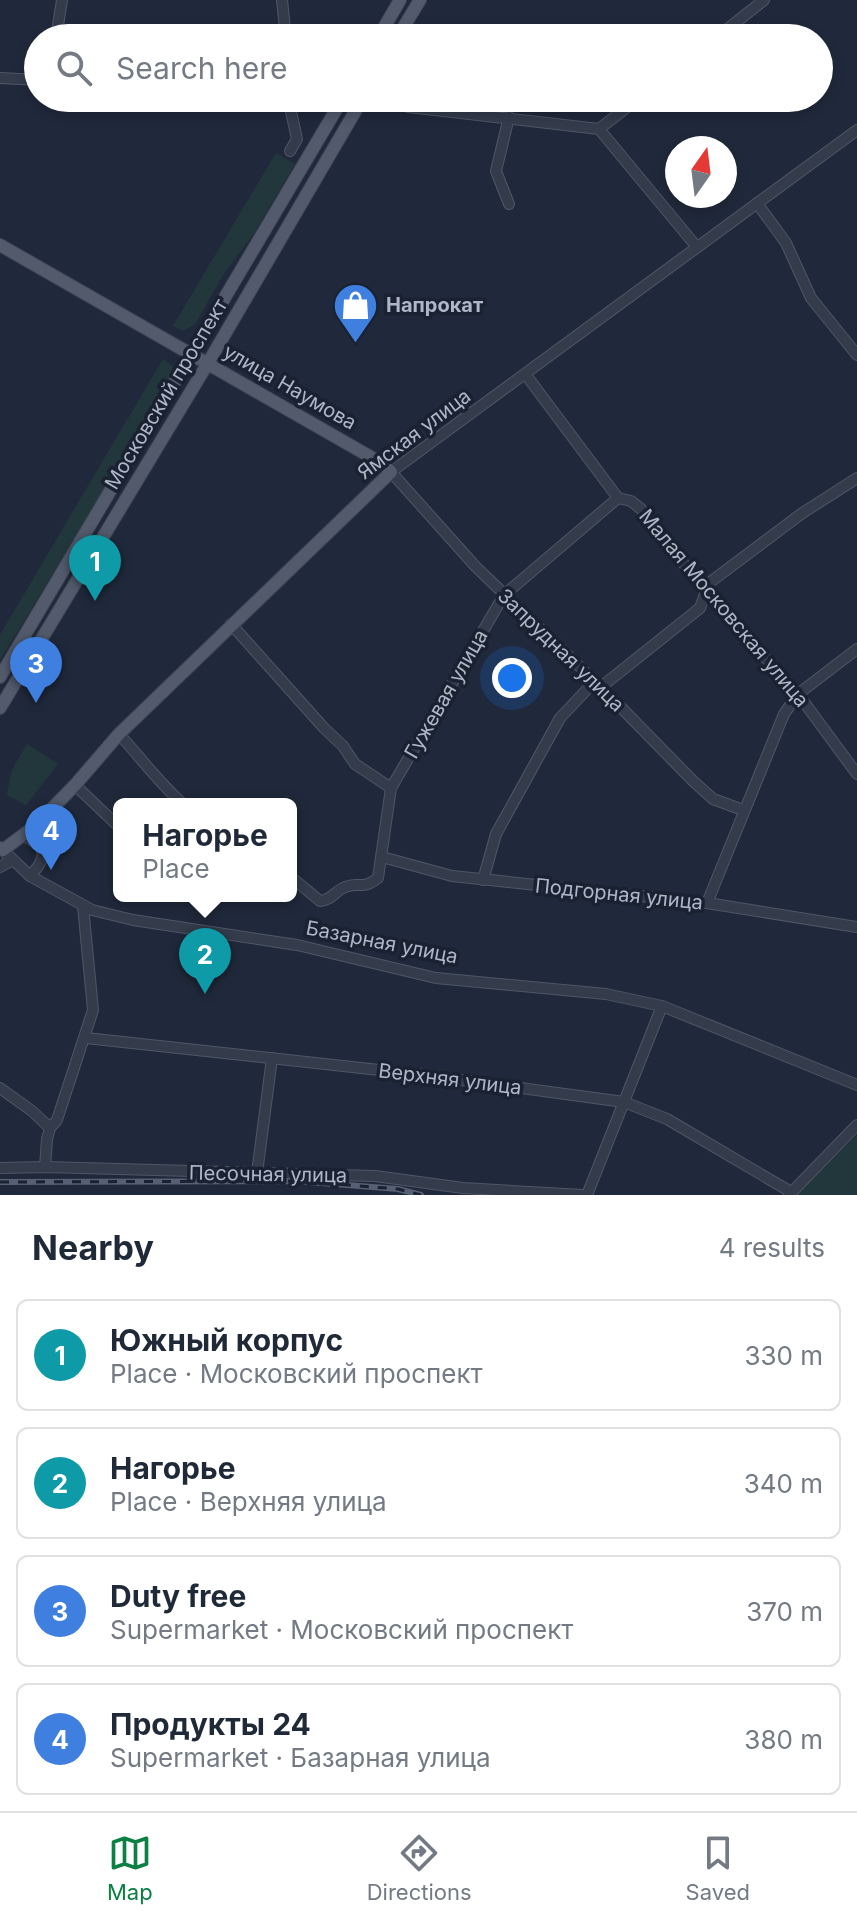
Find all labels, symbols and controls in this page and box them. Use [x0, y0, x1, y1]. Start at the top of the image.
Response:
search box [24, 24, 833, 112]
icon: search [52, 46, 96, 90]
text: Search here [116, 50, 288, 86]
north arrow [665, 136, 737, 208]
shop icon: Напрокат [331, 281, 379, 344]
place label: Напрокат [386, 293, 483, 317]
street label: Московский проспект [100, 294, 233, 493]
street label: улица Наумова [219, 339, 361, 435]
street label: Ямская улица [353, 384, 475, 484]
street label: Малая Московская улица [634, 504, 814, 712]
pin: 1 [69, 535, 121, 601]
street label: Запрудная улица [493, 583, 629, 717]
street label: Гужевая улица [399, 625, 493, 763]
pin: 3 [10, 637, 62, 703]
your location [492, 658, 532, 698]
popup [113, 798, 297, 902]
pin: 4 [25, 804, 77, 870]
text: Нагорье [142, 817, 268, 853]
text: Place [142, 853, 210, 884]
street label: Подгорная улица [534, 873, 704, 915]
street label: Базарная улица [304, 916, 460, 968]
pin: 2 [179, 928, 231, 994]
street label: Верхняя улица [377, 1058, 523, 1100]
street label: Песочная улица [189, 1161, 347, 1187]
text: Nearby [32, 1227, 154, 1268]
text: 4 results [719, 1232, 825, 1263]
text: Южный корпус [110, 1322, 343, 1358]
text: 1 [54, 1340, 66, 1371]
text: 330 m [744, 1340, 823, 1371]
text: Place · Московский проспект [110, 1358, 483, 1389]
text: Нагорье [110, 1450, 236, 1486]
text: 2 [52, 1468, 68, 1499]
text: 340 m [744, 1468, 823, 1499]
text: Place · Верхняя улица [110, 1486, 387, 1517]
text: Duty free [110, 1578, 246, 1614]
text: 3 [52, 1596, 68, 1627]
text: 370 m [746, 1596, 823, 1627]
text: Supermarket · Московский проспект [110, 1614, 573, 1645]
text: Продукты 24 [110, 1706, 311, 1742]
text: 4 [51, 1724, 69, 1755]
text: 380 m [744, 1724, 823, 1755]
text: Supermarket · Базарная улица [110, 1742, 491, 1773]
tab: Map [107, 1831, 153, 1905]
tab: Directions [367, 1831, 472, 1905]
tab: Saved [686, 1831, 750, 1905]

